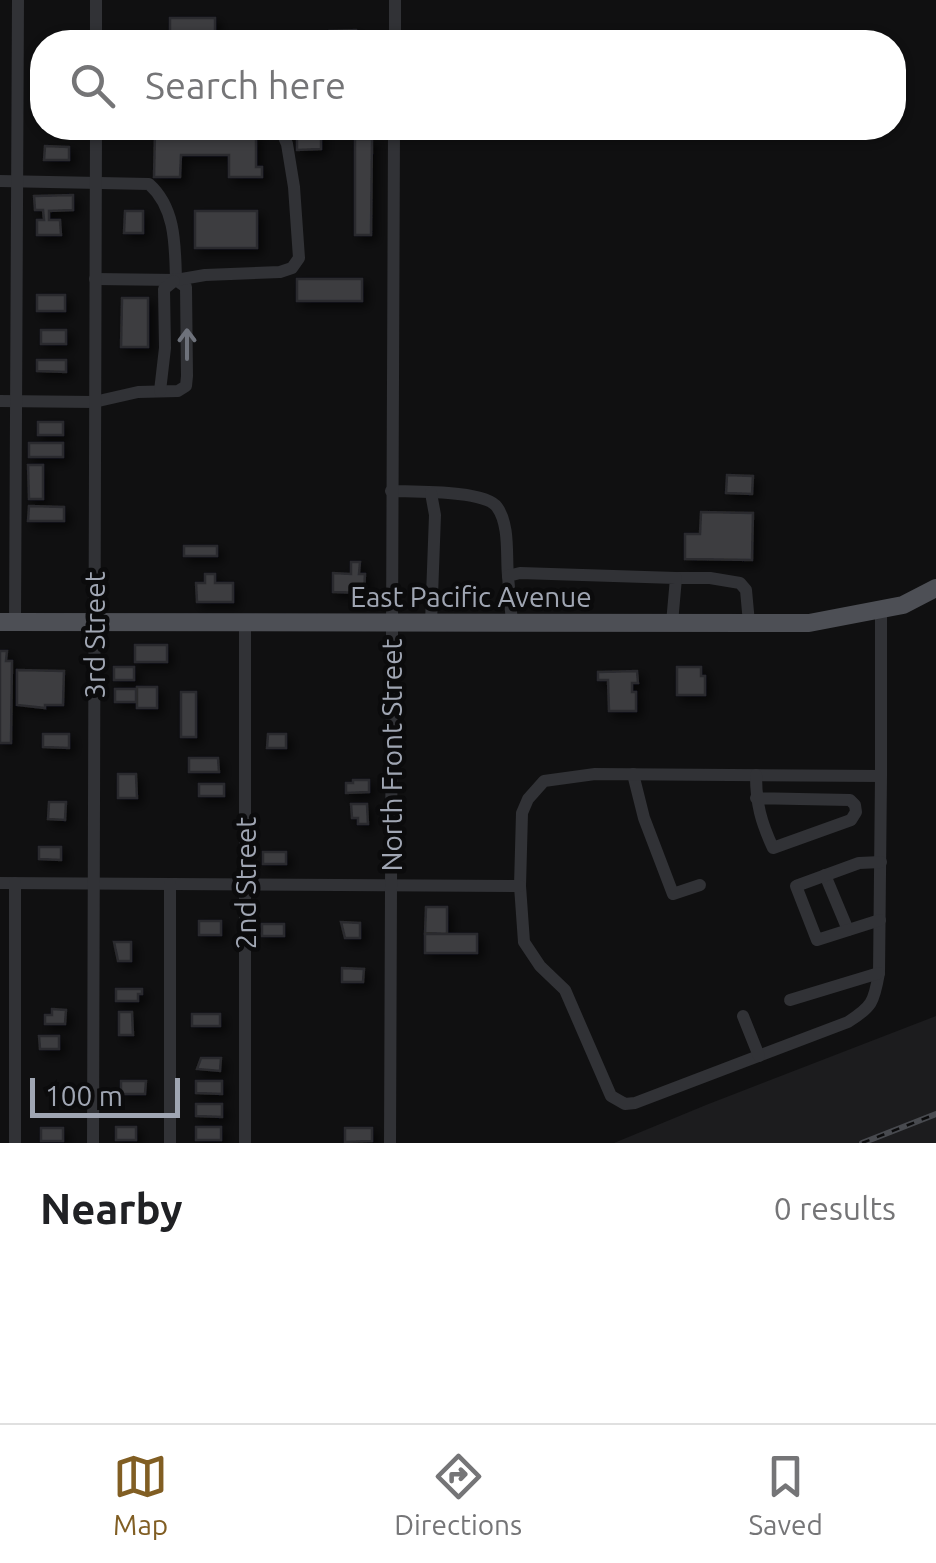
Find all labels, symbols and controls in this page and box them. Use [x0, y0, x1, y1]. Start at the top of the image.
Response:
search box [30, 30, 906, 140]
icon: search [65, 58, 120, 113]
text: Search here [145, 64, 346, 106]
one-way arrow [178, 328, 196, 360]
street label: 3rd Street [79, 571, 110, 699]
street label: East Pacific Avenue [350, 581, 592, 612]
street label: North Front Street [376, 638, 407, 872]
street label: 2nd Street [230, 817, 261, 949]
scale bar [30, 1073, 180, 1118]
text: 100 m [45, 1080, 123, 1111]
text: Nearby [40, 1185, 183, 1232]
text: 0 results [774, 1190, 896, 1226]
tab: Map [113, 1449, 168, 1540]
tab: Directions [394, 1449, 522, 1540]
tab: Saved [748, 1449, 823, 1540]

